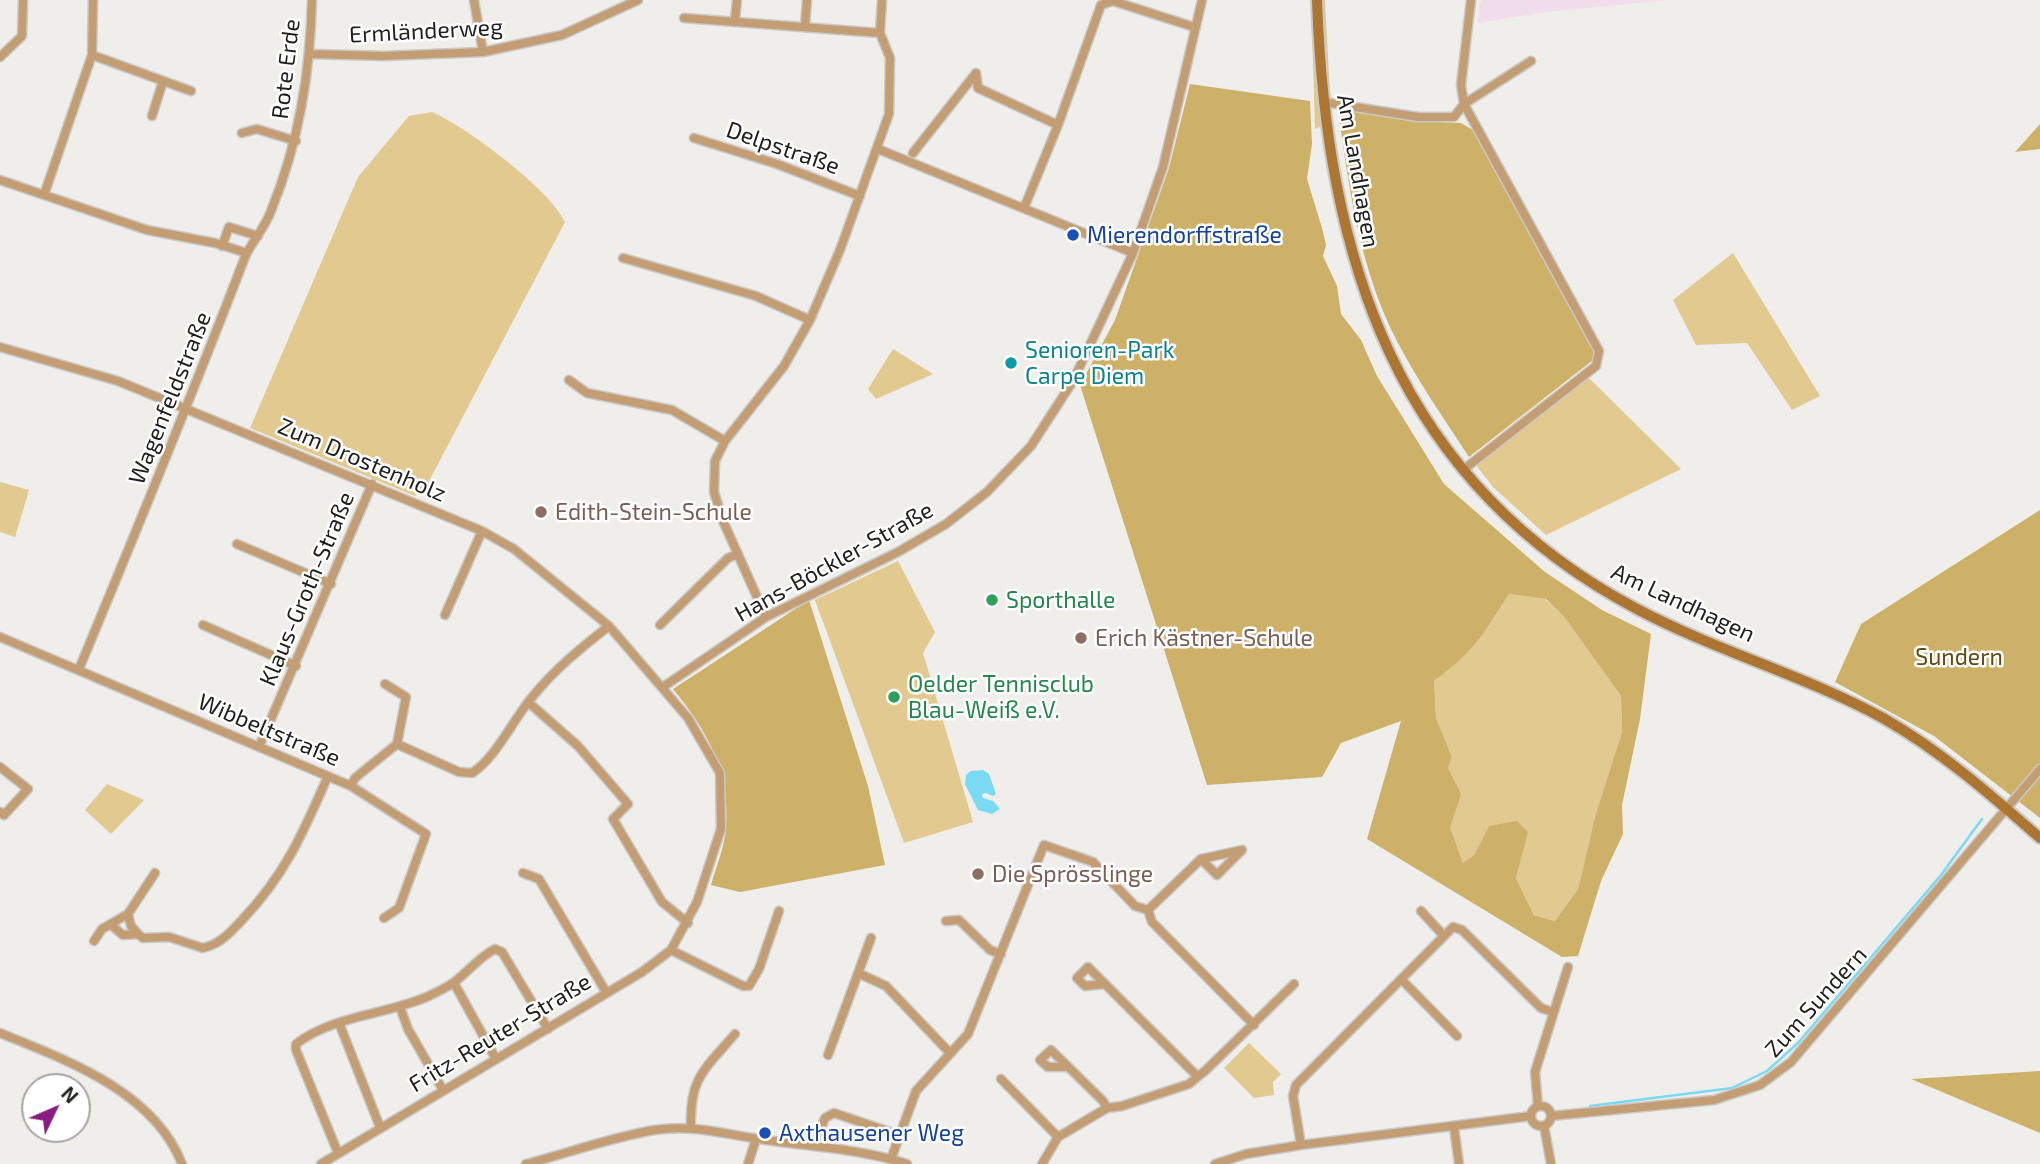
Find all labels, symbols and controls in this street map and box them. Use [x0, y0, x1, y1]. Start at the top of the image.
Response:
street label: Ermländerweg [348, 13, 504, 49]
street label: Rote Erde [266, 17, 306, 121]
street label: Am Landhagen [1331, 92, 1385, 250]
street label: Delpstraße [723, 116, 843, 180]
place label: Mierendorffstraße [1087, 221, 1282, 249]
marker: Mierendorffstraße [1065, 227, 1081, 243]
street label: Wagenfeldstraße [123, 308, 217, 488]
place label: Senioren-Park Carpe Diem [1025, 336, 1174, 390]
marker: Senioren-Park Carpe Diem [1003, 355, 1019, 371]
street label: Zum Drostenholz [274, 412, 450, 508]
street label: Klaus-Groth-Straße [254, 488, 360, 690]
street label: Hans-Böckler-Straße [730, 496, 938, 628]
place label: Edith-Stein-Schule [555, 498, 752, 526]
marker: Edith-Stein-Schule [533, 504, 549, 520]
street label: Am Landhagen [1607, 558, 1759, 648]
place label: Sporthalle [1006, 586, 1115, 614]
marker: Sporthalle [984, 592, 1000, 608]
place label: Erich Kästner-Schule [1095, 624, 1313, 652]
marker: Erich Kästner-Schule [1073, 630, 1089, 646]
park label: Sundern [1915, 643, 2003, 671]
place label: Oelder Tennisclub Blau-Weiß e.V. [908, 670, 1094, 724]
street label: Wibbeltstraße [194, 688, 344, 772]
marker: Oelder Tennisclub Blau-Weiß e.V. [886, 689, 902, 705]
place label: Die Sprösslinge [992, 860, 1153, 888]
marker: Die Sprösslinge [970, 866, 986, 882]
street label: Zum Sundern [1759, 941, 1873, 1063]
street label: Fritz-Reuter-Straße [404, 968, 596, 1098]
north arrow [21, 1073, 91, 1143]
text: N [57, 1082, 83, 1107]
place label: Axthausener Weg [779, 1119, 964, 1147]
marker: Axthausener Weg [757, 1125, 773, 1141]

